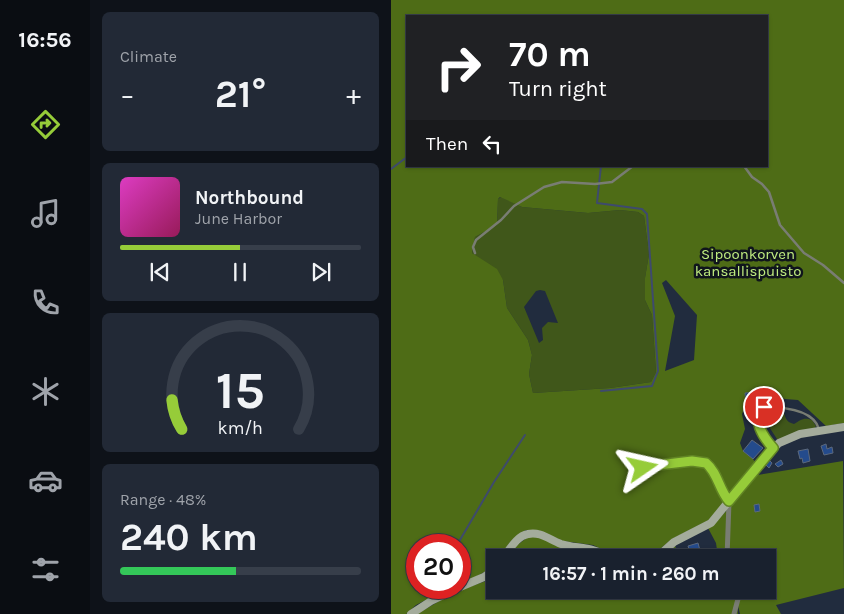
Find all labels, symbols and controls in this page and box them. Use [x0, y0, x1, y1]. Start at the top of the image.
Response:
text: 16:56 [18, 27, 72, 53]
text: 70 m [509, 34, 591, 75]
icon: right [426, 35, 491, 100]
text: Climate [120, 47, 177, 66]
text: 21° [215, 72, 266, 117]
text: Turn right [509, 76, 607, 102]
text: − [120, 78, 135, 111]
text: + [346, 78, 361, 111]
icon: directions [28, 107, 63, 142]
icon: left [478, 130, 506, 158]
text: Then [426, 133, 468, 155]
text: Northbound [195, 187, 304, 209]
icon: music [28, 196, 63, 231]
text: June Harbor [195, 209, 282, 228]
park label: Sipoonkorven kansallispuisto [695, 245, 801, 280]
icon: previous [146, 258, 174, 286]
icon: pause [226, 258, 254, 286]
icon: next [307, 258, 335, 286]
icon: phone [28, 285, 63, 320]
text: 15 [216, 360, 265, 421]
icon: climate [28, 374, 63, 409]
pin [743, 386, 785, 428]
icon: arrive [750, 393, 778, 421]
text: km/h [218, 418, 263, 439]
position arrow [616, 441, 668, 493]
icon: car [28, 463, 63, 498]
text: Range · 48% [120, 490, 206, 509]
text: 240 km [120, 515, 258, 560]
speed limit sign: 20 [406, 534, 471, 599]
icon: filters [28, 552, 63, 587]
text: 16:57 · 1 min · 260 m [543, 563, 719, 585]

